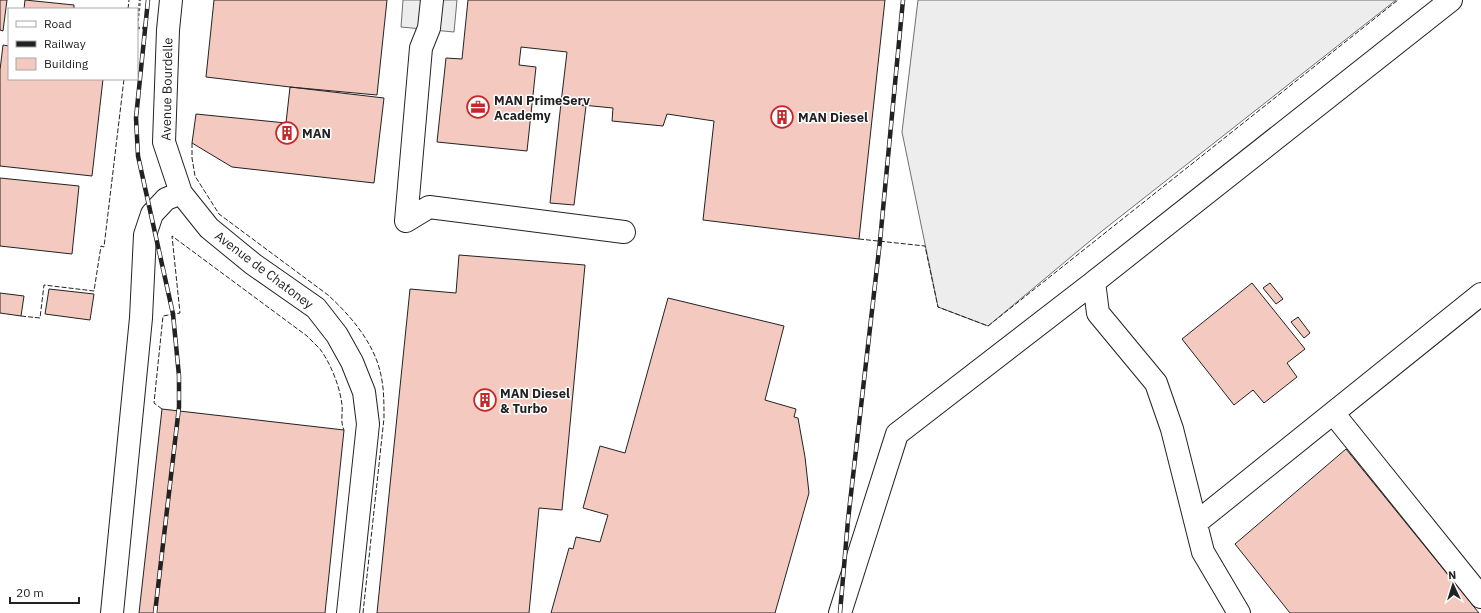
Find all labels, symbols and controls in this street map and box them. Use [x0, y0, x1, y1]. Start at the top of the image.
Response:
legend [8, 8, 138, 80]
text: Road [44, 16, 72, 31]
text: Railway [44, 36, 86, 51]
street label: Avenue Bourdelle [158, 37, 176, 141]
text: Building [44, 56, 89, 71]
place label: MAN PrimeServ Academy [494, 92, 590, 124]
office icon: MAN PrimeServ Academy [465, 94, 491, 120]
building icon: MAN Diesel [769, 104, 795, 130]
place label: MAN Diesel [798, 109, 868, 126]
building icon: MAN [274, 120, 300, 146]
place label: MAN [302, 125, 331, 142]
street label: Avenue de Chatoney [211, 227, 317, 313]
place label: MAN Diesel & Turbo [500, 385, 570, 417]
building icon: MAN Diesel & Turbo [472, 387, 498, 413]
north arrow [1433, 565, 1473, 605]
text: N [1448, 568, 1457, 582]
scale bar [10, 579, 79, 605]
text: 20 m [16, 585, 44, 600]

